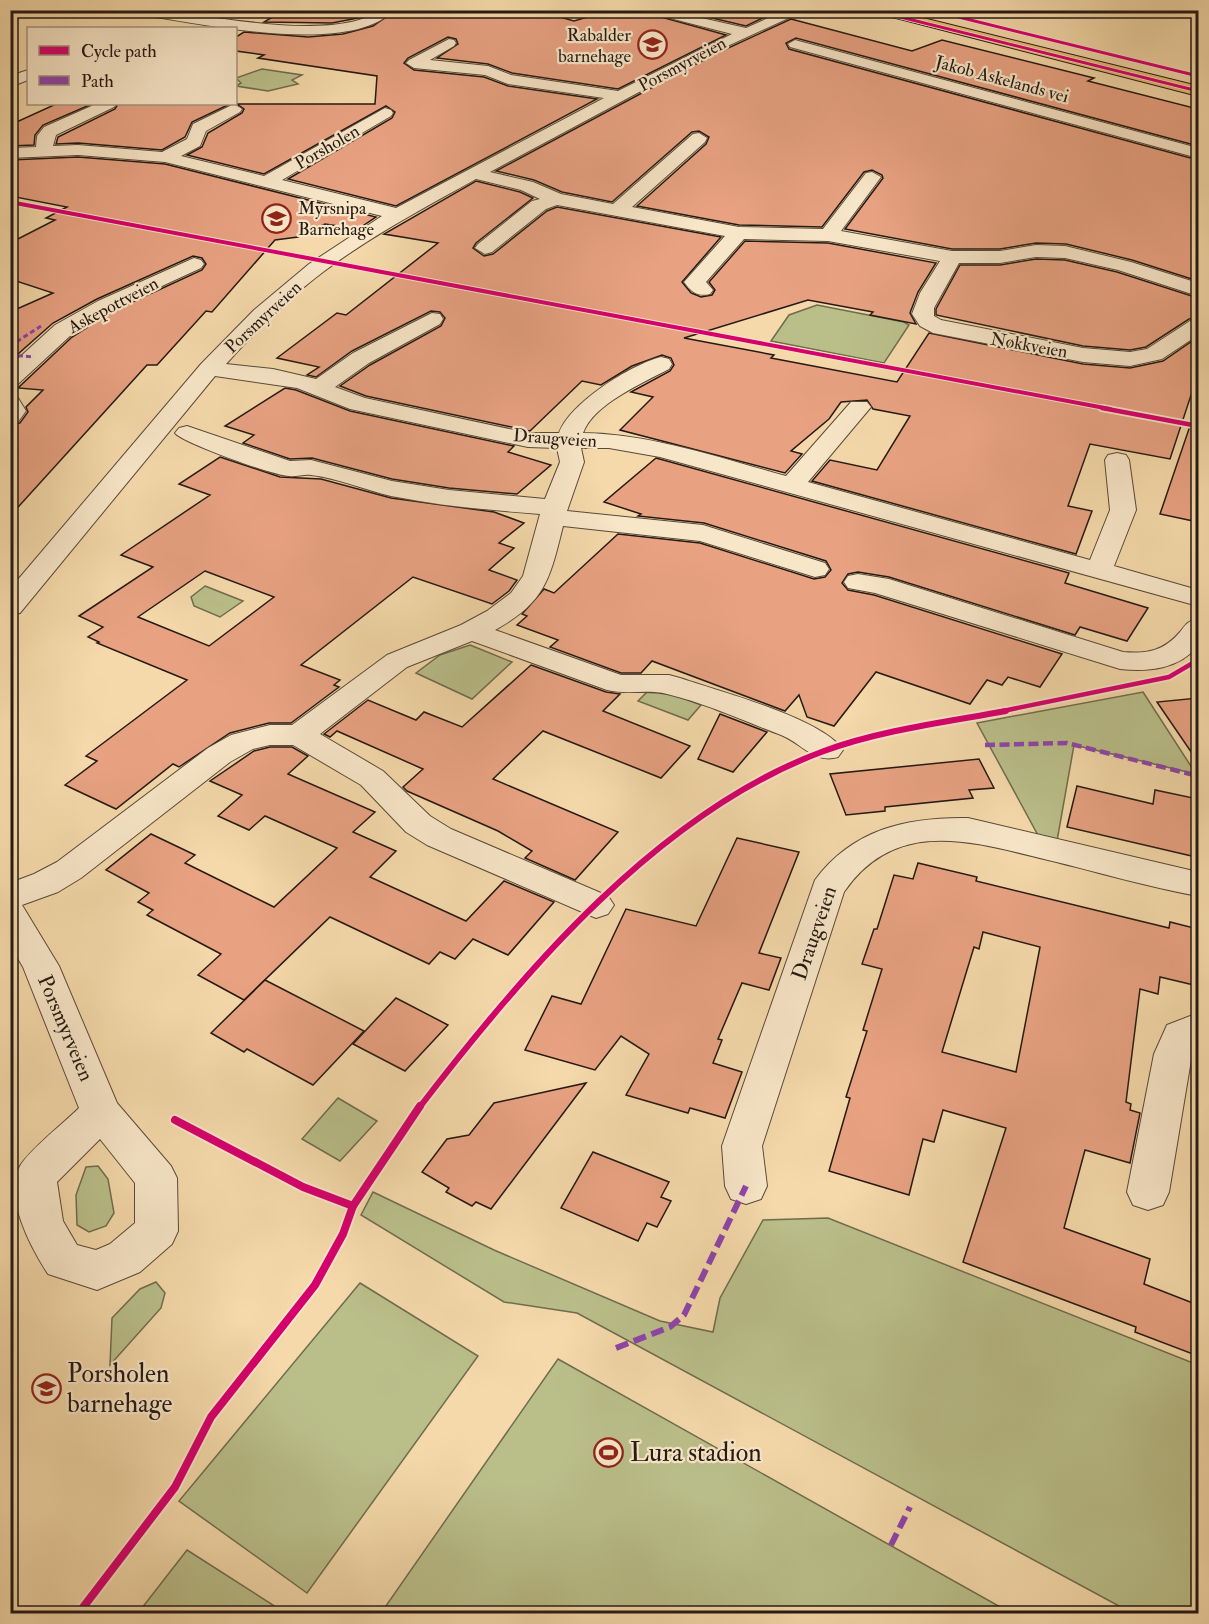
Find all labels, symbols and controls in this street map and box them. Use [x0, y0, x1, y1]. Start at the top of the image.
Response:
place label: Rabalder barnehage [558, 24, 631, 68]
legend [27, 27, 237, 105]
school or university icon: Rabalder barnehage [636, 29, 668, 61]
street label: Porsmyrveien [634, 32, 730, 97]
text: Cycle path [81, 40, 157, 63]
street label: Jakob Askelands vei [932, 50, 1071, 108]
text: Path [81, 70, 114, 93]
street label: Porsholen [291, 120, 364, 175]
place label: Myrsnipa Barnehage [298, 197, 374, 241]
school or university icon: Myrsnipa Barnehage [261, 202, 293, 234]
street label: Askepottveien [63, 272, 163, 339]
street label: Porsmyrveien [220, 276, 307, 359]
street label: Nøkkveien [988, 327, 1069, 364]
street label: Draugveien [512, 424, 598, 453]
street label: Draugveien [786, 882, 843, 984]
street label: Porsmyrveien [31, 971, 100, 1086]
place label: Porsholen barnehage [67, 1358, 173, 1420]
school or university icon: Porsholen barnehage [30, 1372, 62, 1404]
sports icon: Lura stadion [593, 1436, 625, 1468]
place label: Lura stadion [630, 1437, 762, 1469]

